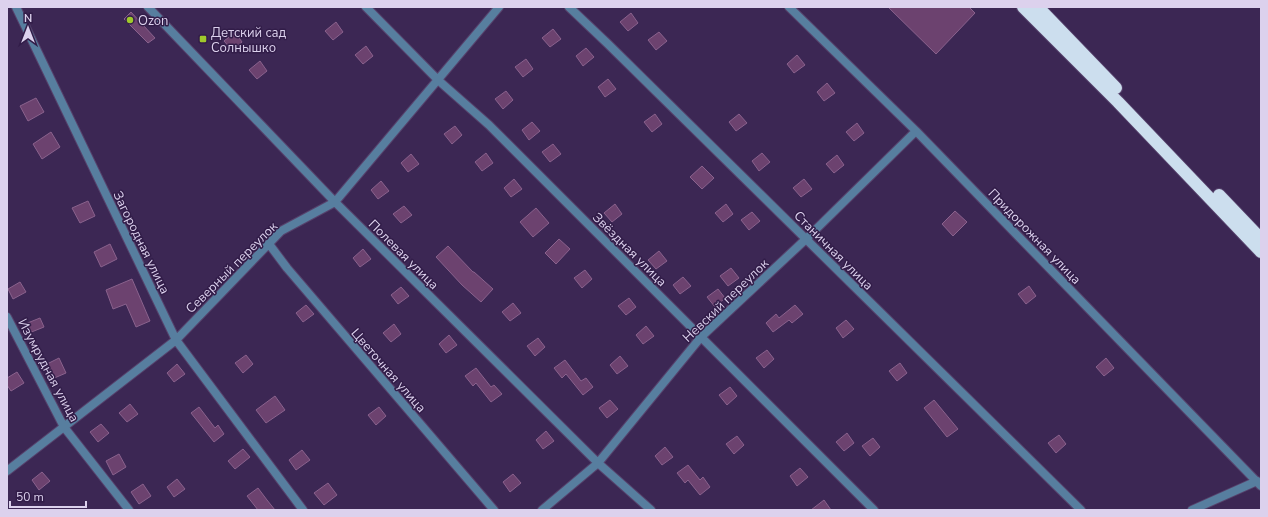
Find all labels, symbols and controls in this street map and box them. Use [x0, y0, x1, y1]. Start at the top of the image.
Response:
north arrow [8, 8, 48, 48]
text: N [24, 11, 32, 26]
place label: Ozon [138, 12, 168, 30]
marker: Ozon [125, 15, 135, 25]
place label: Детский сад Солнышко [211, 24, 287, 57]
marker: Детский сад Солнышко [198, 34, 208, 44]
street label: Придорожная улица [984, 185, 1085, 289]
street label: Загородная улица [108, 188, 174, 297]
street label: Станичная улица [790, 207, 877, 294]
street label: Звёздная улица [588, 209, 670, 291]
street label: Полевая улица [364, 216, 442, 294]
street label: Северный переулок [182, 218, 282, 318]
street label: Невский переулок [679, 255, 773, 346]
street label: Изумрудная улица [13, 316, 83, 425]
street label: Цветочная улица [347, 325, 430, 417]
scale bar [10, 483, 86, 509]
text: 50 m [16, 489, 44, 505]

